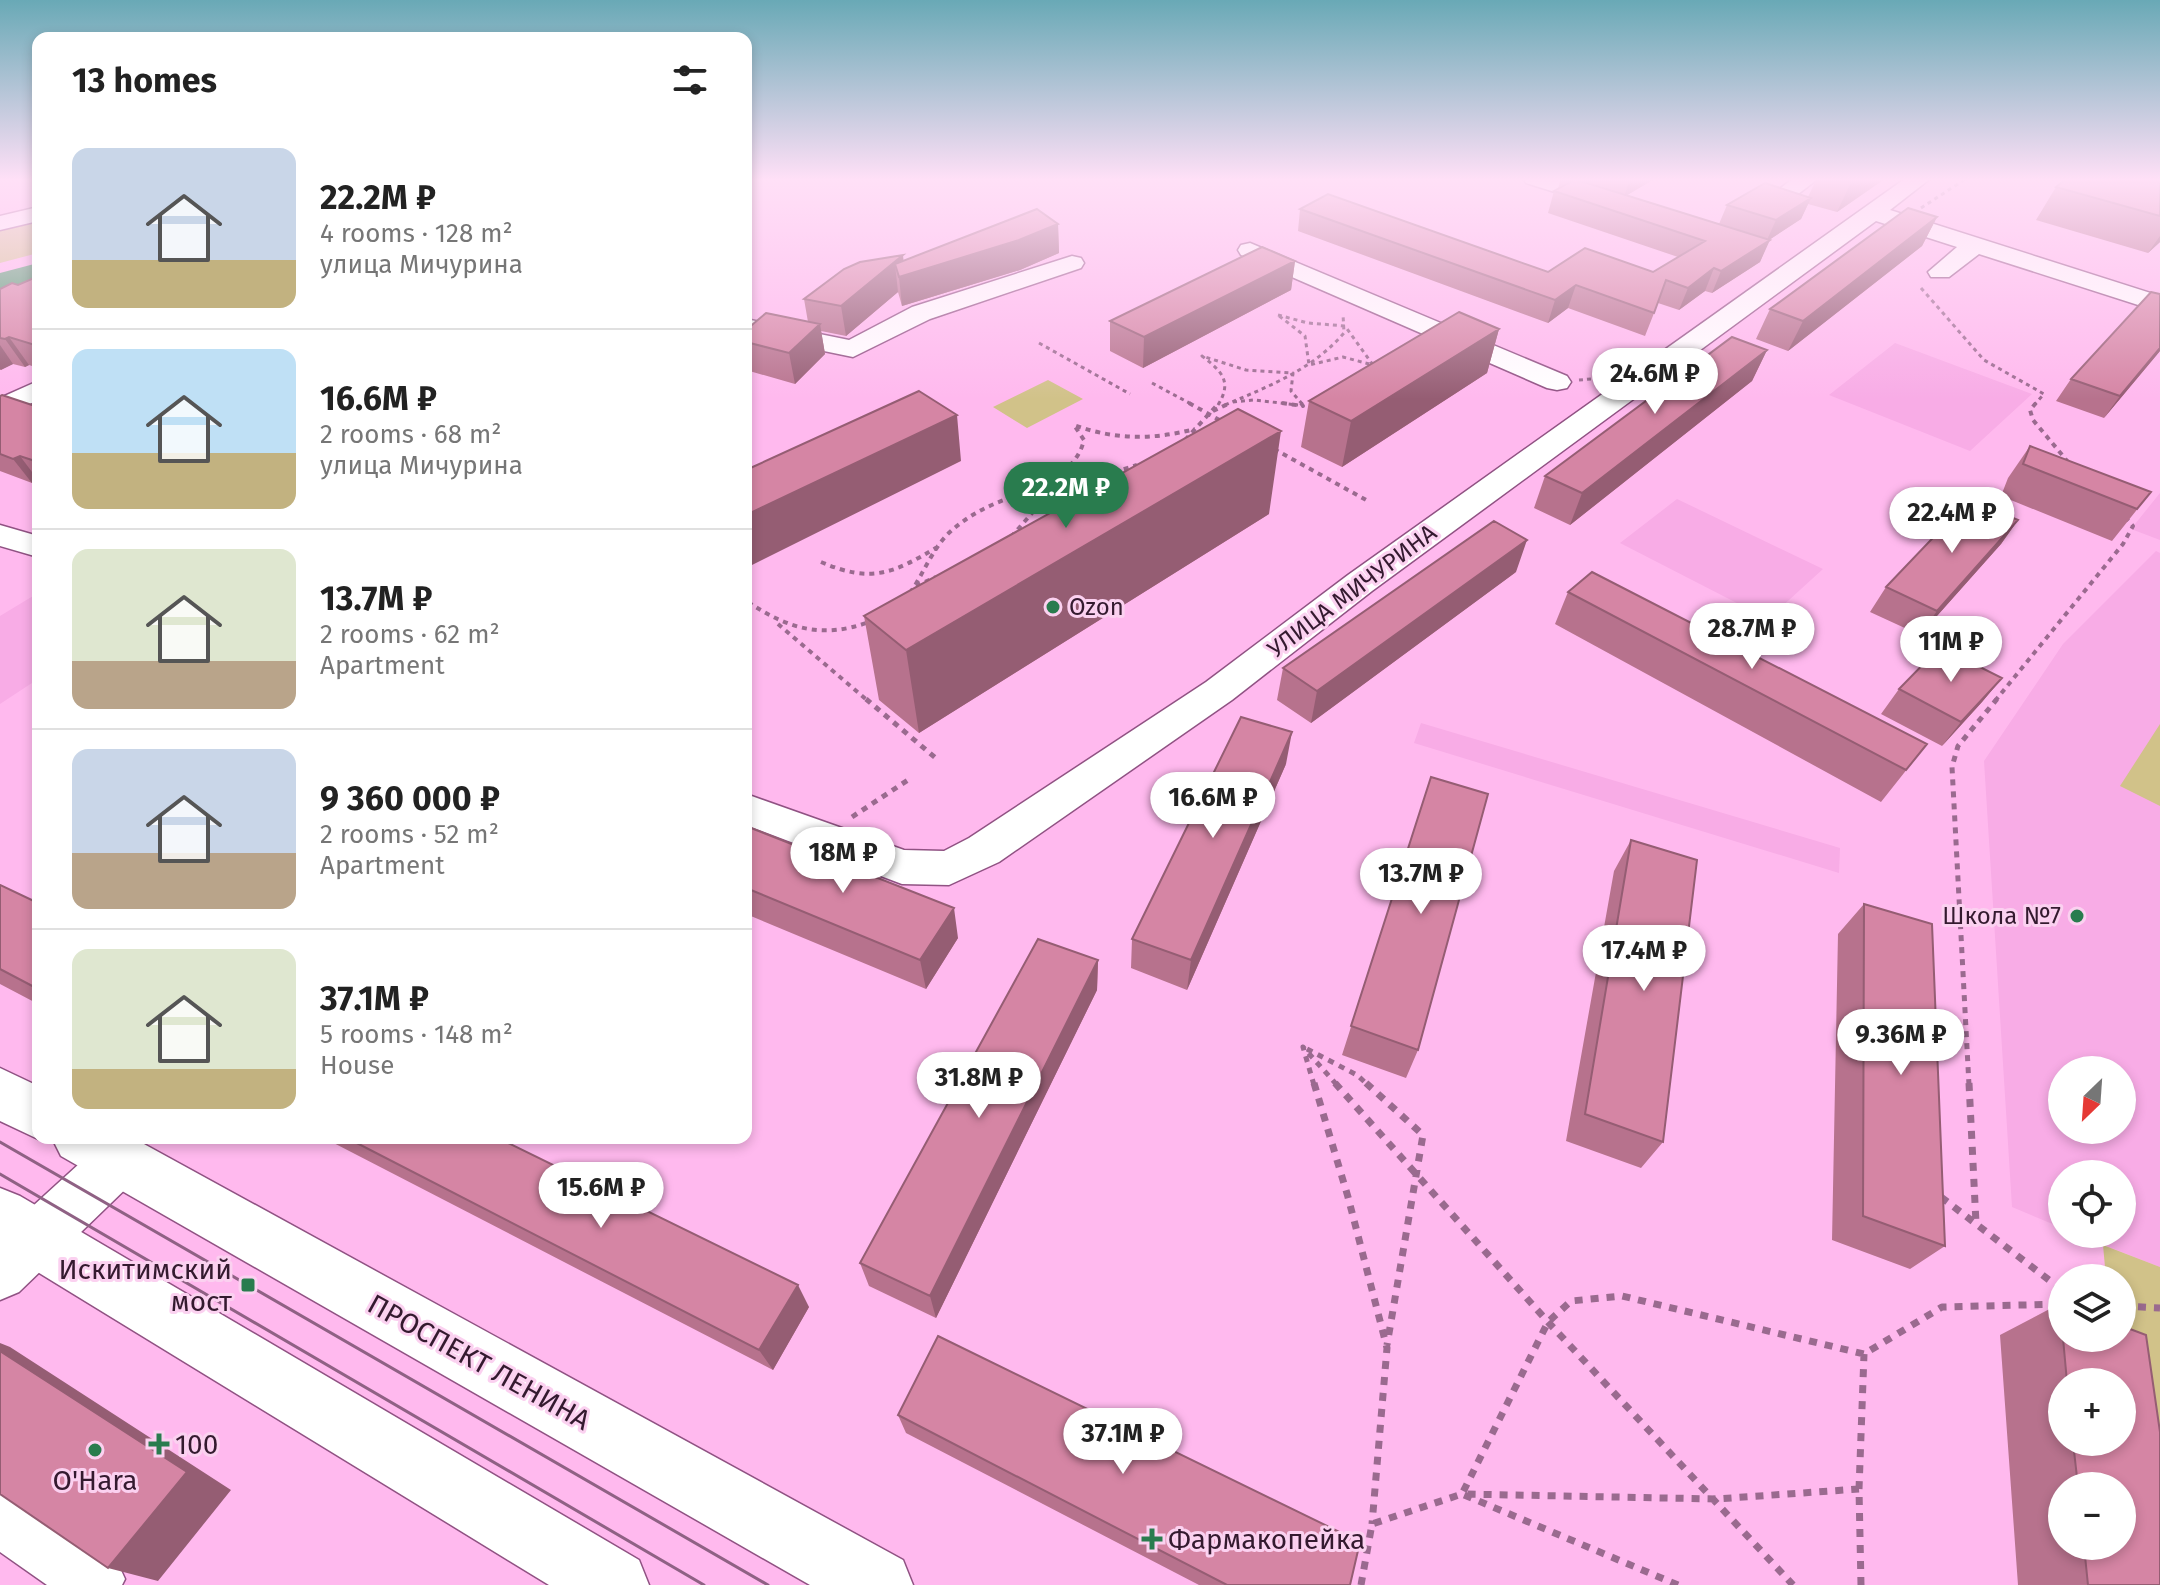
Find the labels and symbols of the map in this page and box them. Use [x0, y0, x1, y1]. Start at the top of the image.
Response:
pin: 24.6M ₽ [1581, 348, 1729, 416]
pin: 22.2M ₽ [992, 462, 1140, 530]
pin: 22.4M ₽ [1878, 487, 2026, 555]
street label: УЛИЦА МИЧУРИНА [1262, 518, 1442, 664]
place label: Ozon [1069, 593, 1124, 621]
marker: Ozon [1044, 598, 1062, 616]
pin: 28.7M ₽ [1678, 603, 1826, 671]
pin: 11M ₽ [1895, 616, 2007, 684]
pin: 16.6M ₽ [1139, 772, 1287, 840]
pin: 18M ₽ [787, 827, 899, 895]
pin: 13.7M ₽ [1347, 848, 1495, 916]
place label: Школа №7 [1942, 902, 2061, 930]
marker: Школа №7 [2068, 907, 2086, 925]
pin: 17.4M ₽ [1570, 925, 1718, 993]
pin: 9.36M ₽ [1827, 1009, 1975, 1077]
pin: 31.8M ₽ [905, 1052, 1053, 1120]
north arrow [2048, 1056, 2136, 1144]
pin: 15.6M ₽ [527, 1162, 675, 1230]
place label: Искитимский мост [58, 1253, 232, 1318]
marker: Искитимский мост [239, 1276, 257, 1294]
street label: ПРОСПЕКТ ЛЕНИНА [362, 1287, 596, 1437]
pin: 37.1M ₽ [1049, 1408, 1197, 1476]
place label: 100 [175, 1428, 218, 1461]
marker: 100 [150, 1435, 168, 1453]
marker: O'Hara [86, 1441, 104, 1459]
place label: O'Hara [53, 1464, 137, 1497]
place label: Фармакопейка [1168, 1523, 1365, 1556]
marker: Фармакопейка [1143, 1530, 1161, 1548]

